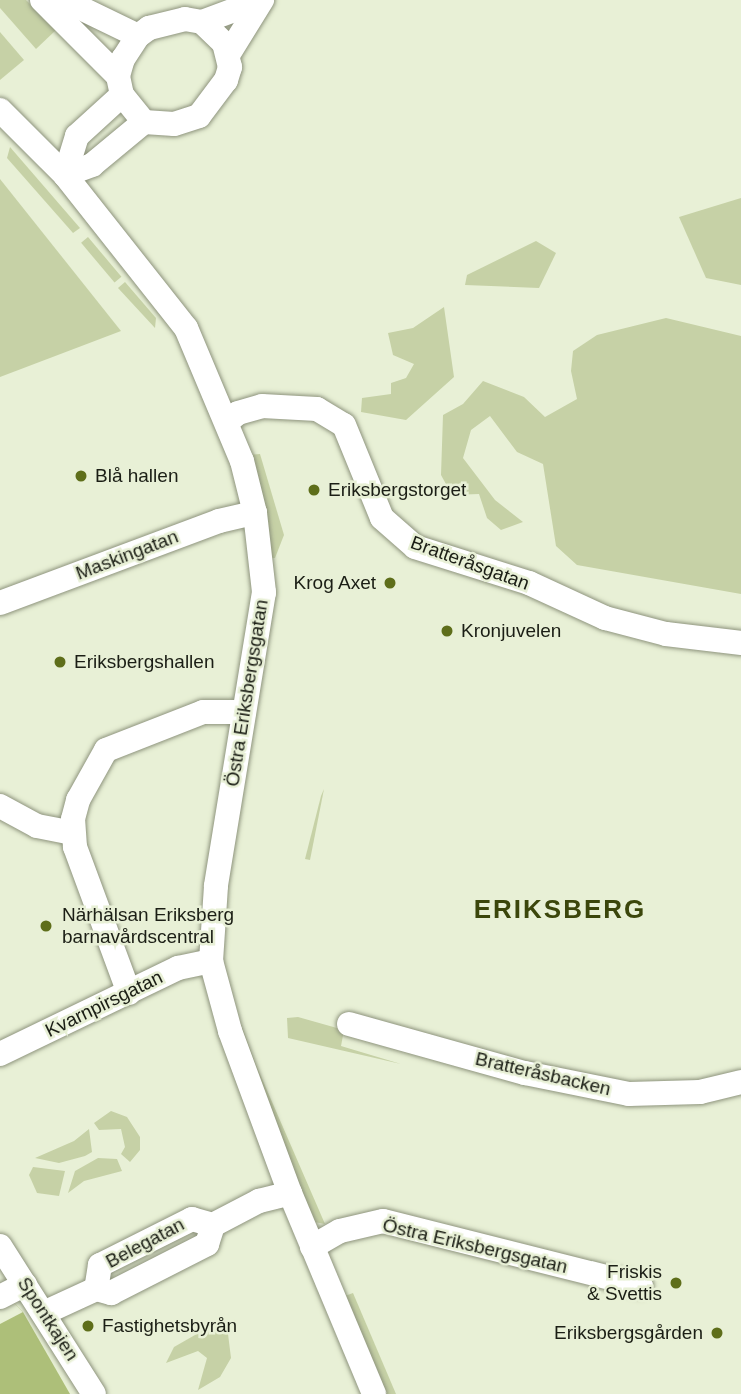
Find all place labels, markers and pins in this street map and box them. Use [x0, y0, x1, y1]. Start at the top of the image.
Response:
place label: Blå hallen [95, 465, 178, 487]
marker: Blå hallen [73, 468, 89, 484]
place label: Eriksbergstorget [328, 479, 466, 501]
marker: Eriksbergstorget [306, 482, 322, 498]
place label: Krog Axet [293, 572, 376, 594]
marker: Krog Axet [382, 575, 398, 591]
place label: Kronjuvelen [461, 620, 561, 642]
marker: Kronjuvelen [439, 623, 455, 639]
place label: Eriksbergshallen [74, 651, 214, 673]
marker: Eriksbergshallen [52, 654, 68, 670]
place label: Närhälsan Eriksberg barnavårdscentral [62, 904, 234, 948]
marker: Närhälsan Eriksberg barnavårdscentral [36, 916, 56, 936]
place label: Friskis & Svettis [587, 1261, 662, 1305]
marker: Friskis & Svettis [668, 1275, 684, 1291]
place label: Fastighetsbyrån [102, 1315, 237, 1337]
marker: Fastighetsbyrån [80, 1318, 96, 1334]
place label: Eriksbergsgården [554, 1322, 703, 1344]
marker: Eriksbergsgården [709, 1325, 725, 1341]

